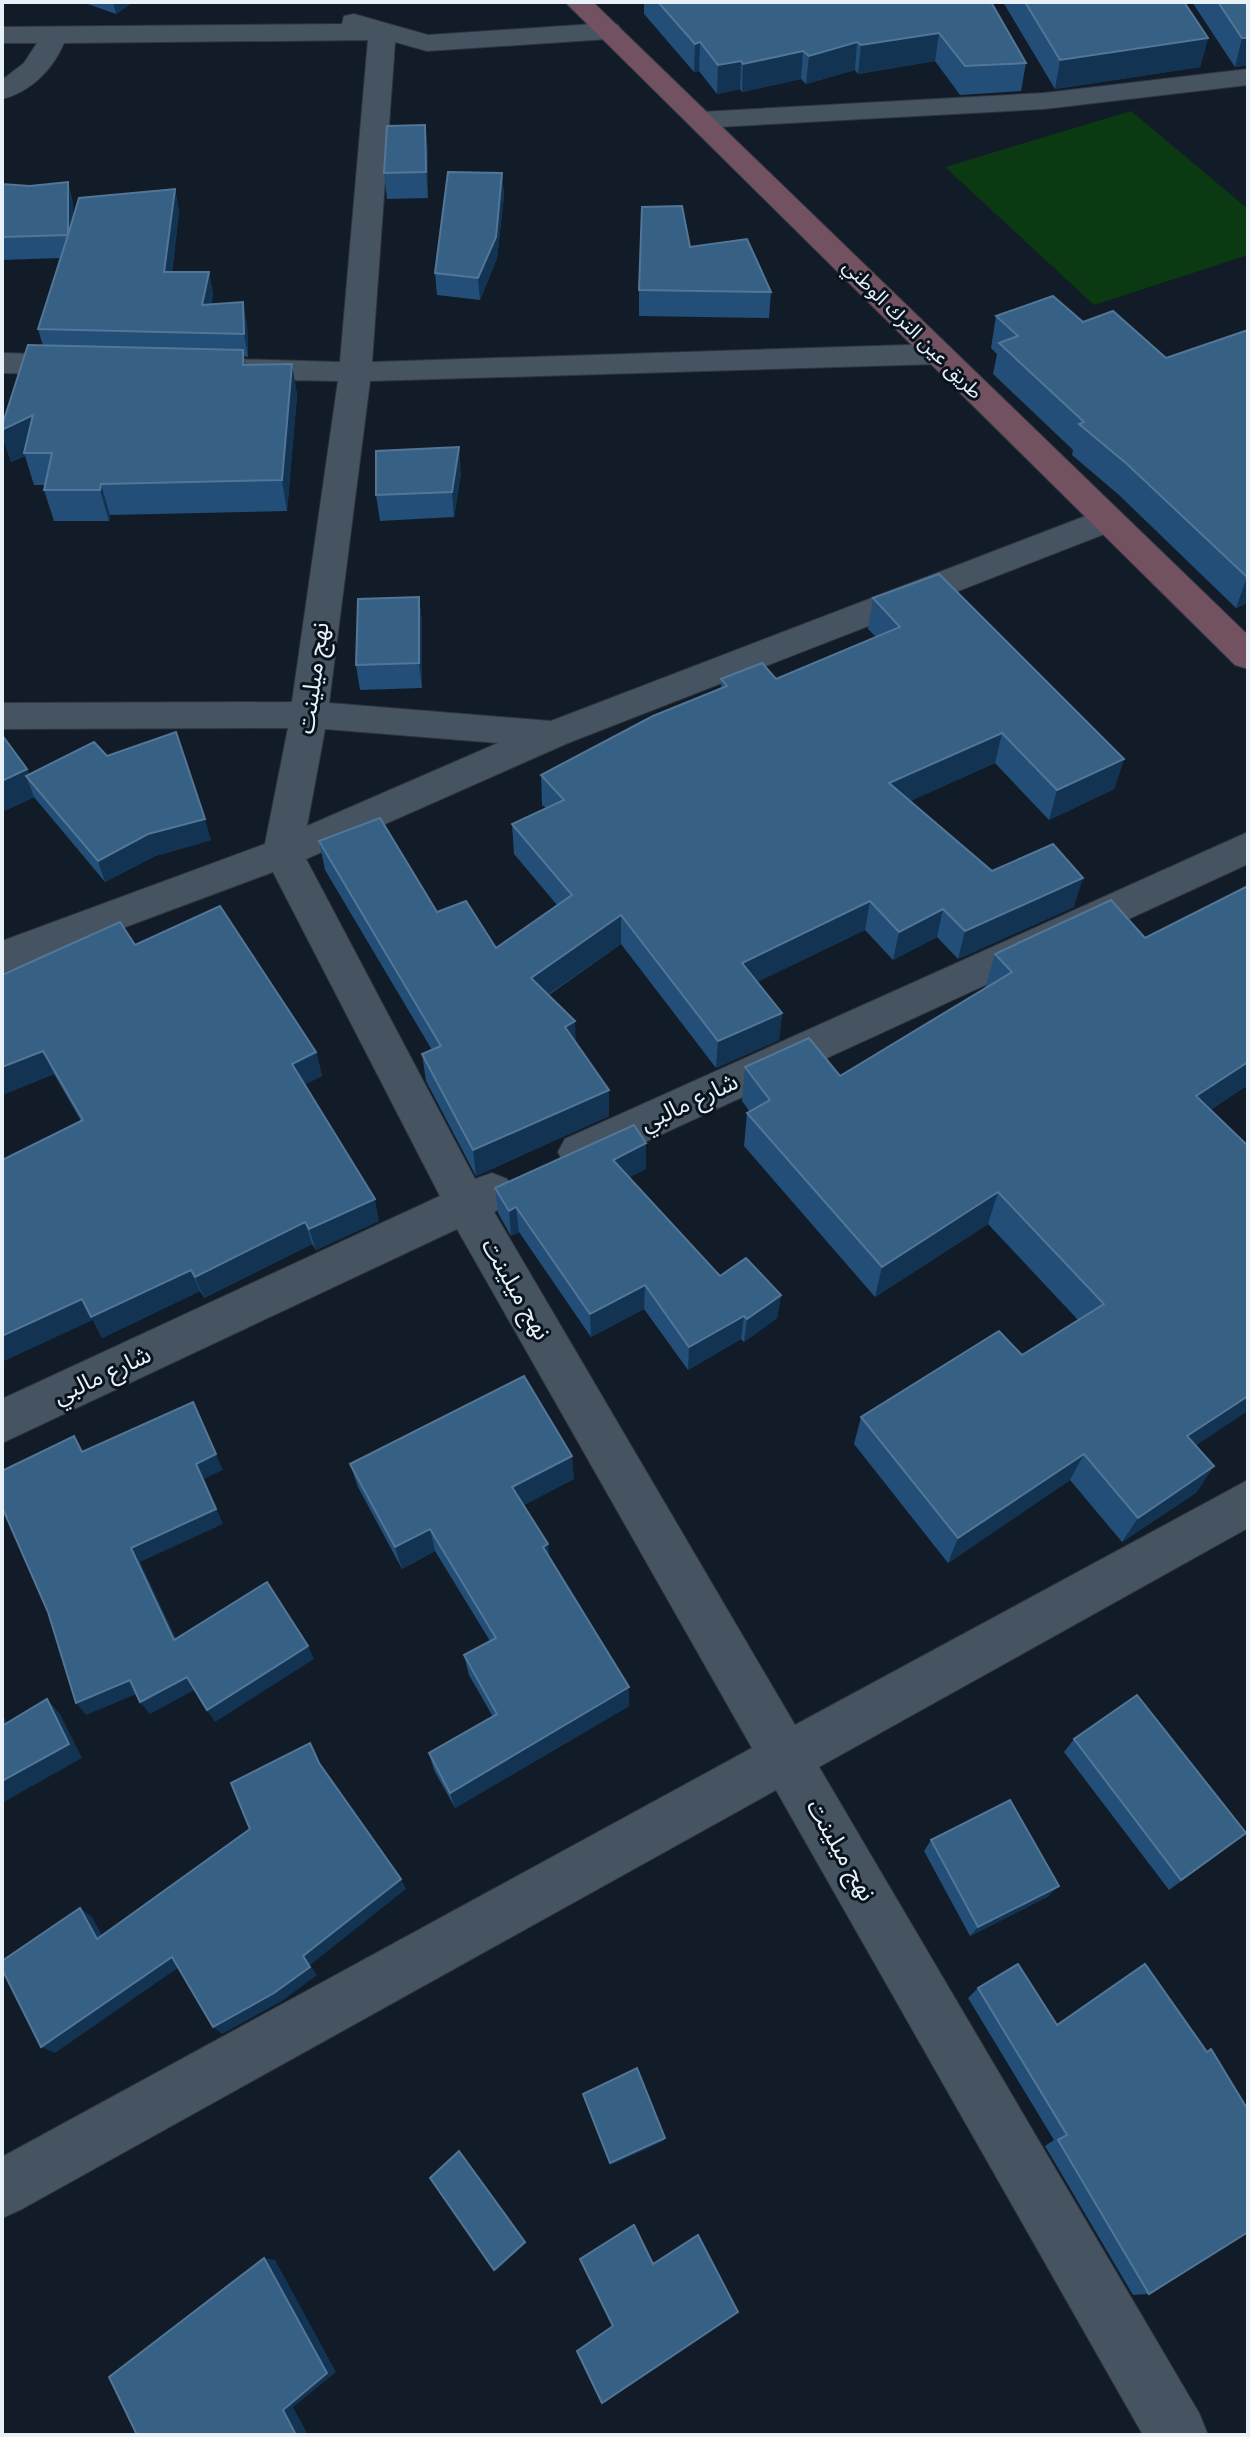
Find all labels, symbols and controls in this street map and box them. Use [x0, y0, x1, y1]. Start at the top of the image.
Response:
street label: طريق عين الترك الوطني [836, 253, 989, 406]
street label: نهج ميلينت [287, 620, 338, 736]
street label: شارع مالبي [634, 1064, 744, 1141]
street label: نهج ميلينت [473, 1231, 560, 1346]
street label: شارع مالبي [47, 1337, 157, 1414]
street label: نهج ميلينت [798, 1792, 885, 1907]

